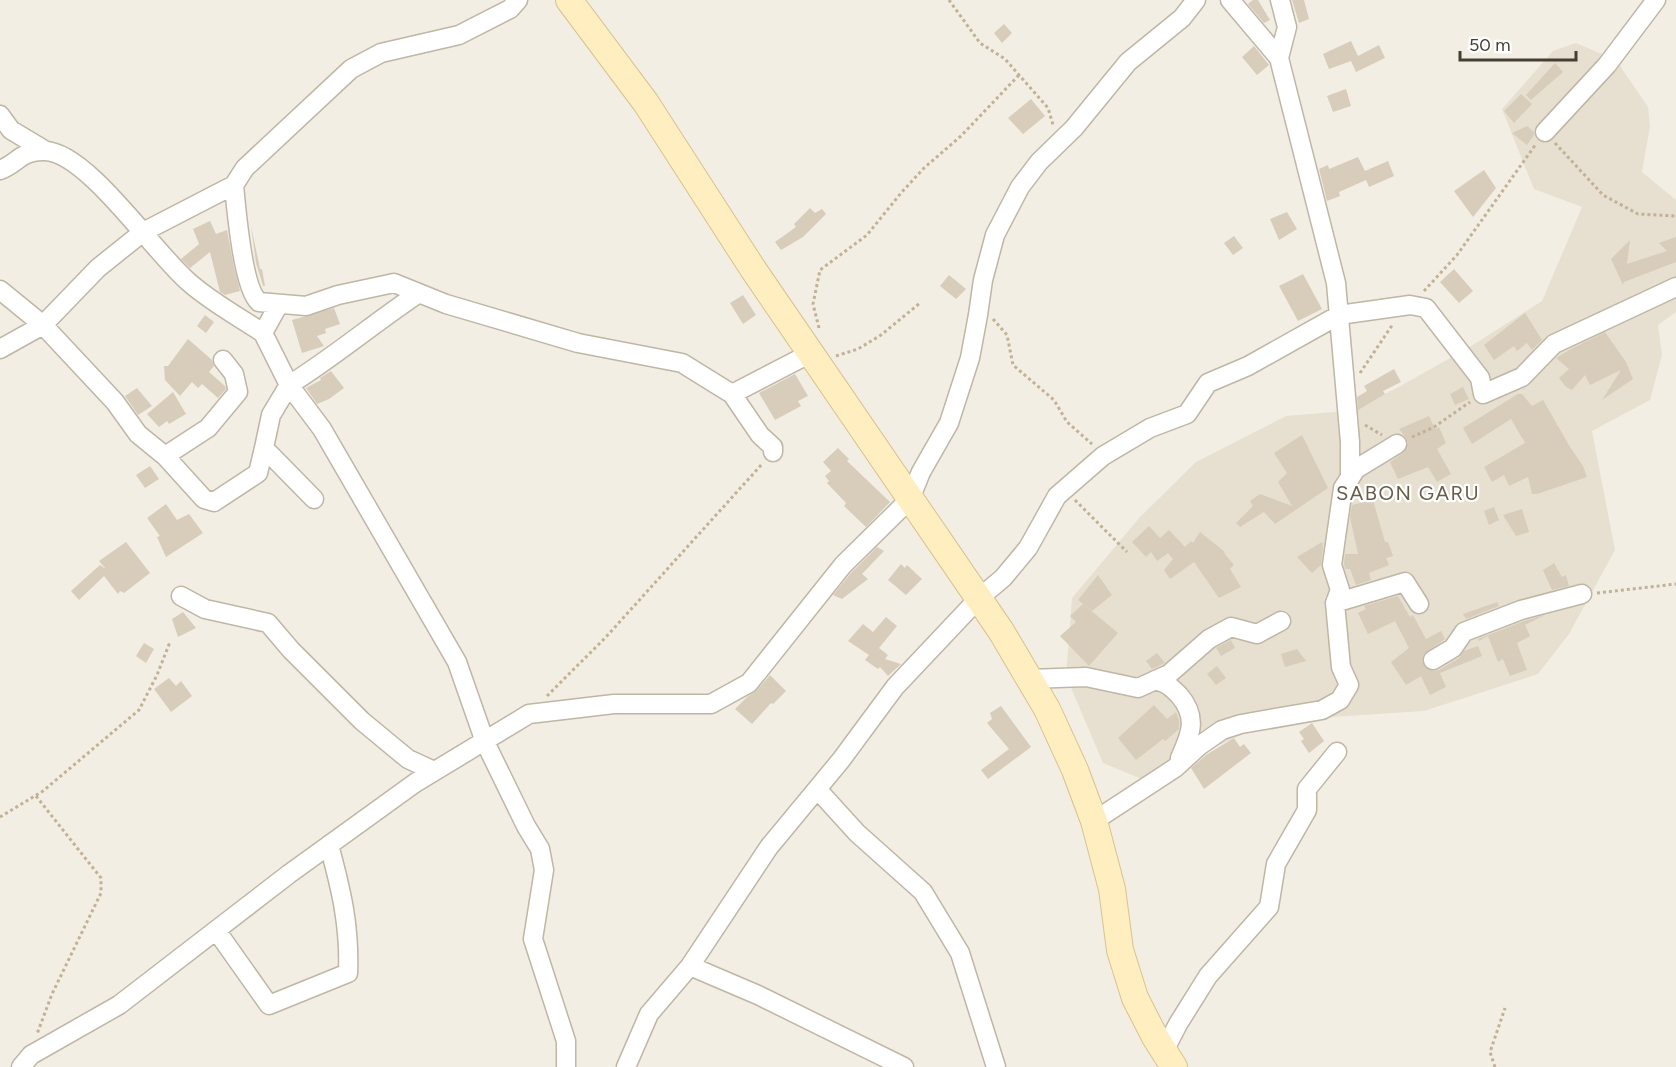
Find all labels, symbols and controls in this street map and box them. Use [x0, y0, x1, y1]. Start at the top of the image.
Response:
scale bar [1460, 24, 1576, 62]
text: 50 m [1469, 34, 1511, 56]
district label: SABON GARU [1336, 481, 1480, 505]

